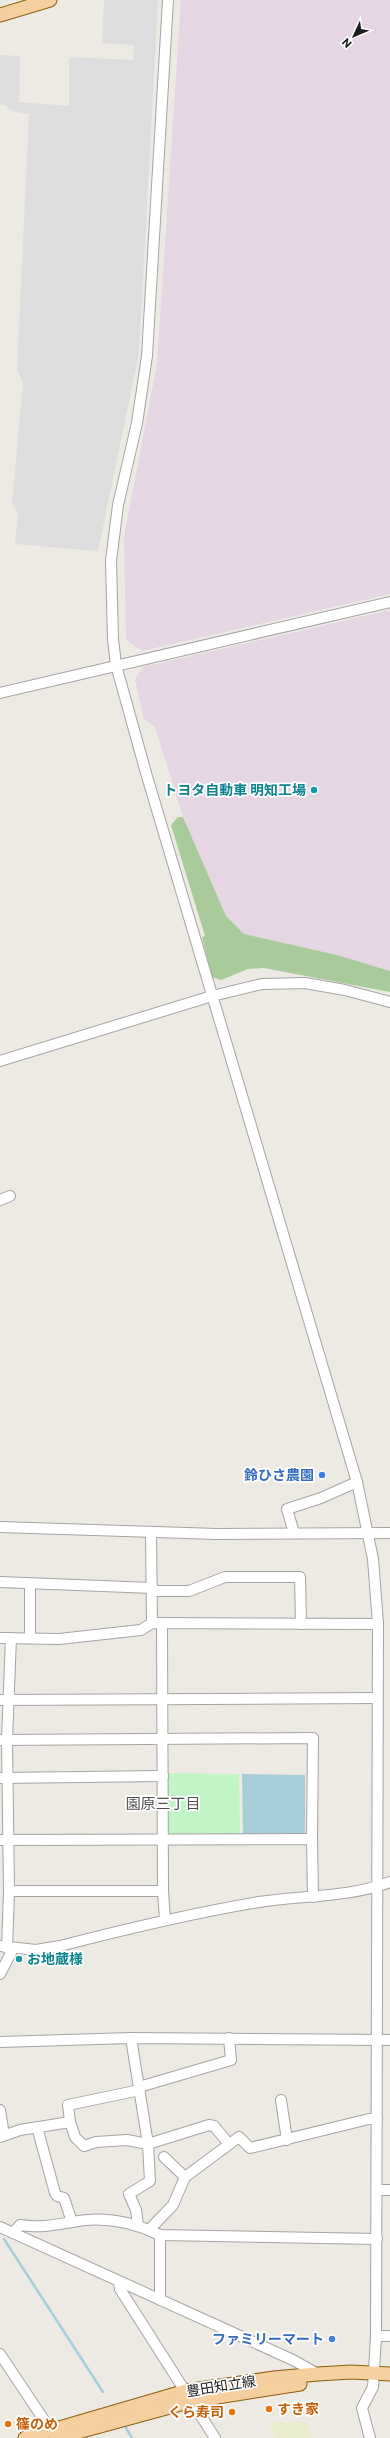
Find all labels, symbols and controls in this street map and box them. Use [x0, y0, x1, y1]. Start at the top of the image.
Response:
north arrow [334, 16, 374, 56]
text: N [339, 36, 354, 51]
place label: トヨタ自動車 明知工場 [163, 781, 306, 798]
marker: トヨタ自動車 明知工場 [309, 785, 319, 795]
place label: 鈴ひさ農園 [244, 1466, 314, 1483]
marker: 鈴ひさ農園 [317, 1470, 327, 1480]
district label: 園原三丁目 [125, 1794, 201, 1812]
place label: お地蔵様 [27, 1950, 83, 1967]
marker: お地蔵様 [14, 1954, 24, 1964]
place label: ファミリーマート [212, 2330, 324, 2347]
marker: ファミリーマート [327, 2334, 337, 2344]
street label: 豊田知立線 [185, 2372, 257, 2399]
place label: すき家 [277, 2400, 319, 2417]
place label: くら寿司 [168, 2403, 224, 2420]
marker: すき家 [264, 2404, 274, 2414]
marker: くら寿司 [227, 2407, 237, 2417]
place label: 篠のめ [16, 2415, 58, 2432]
marker: 篠のめ [3, 2419, 13, 2429]

